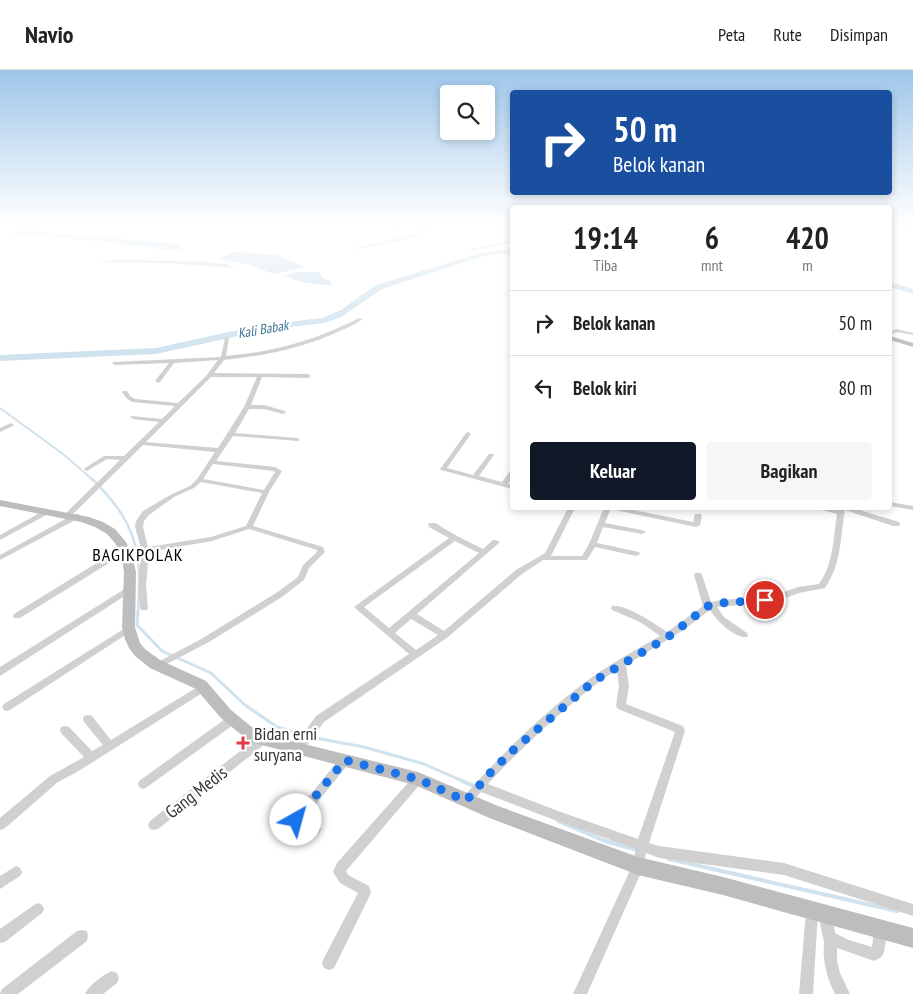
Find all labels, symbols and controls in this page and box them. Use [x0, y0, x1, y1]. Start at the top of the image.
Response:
text: Navio [25, 19, 74, 50]
text: Peta [718, 23, 745, 46]
text: Rute [773, 23, 802, 46]
text: Disimpan [830, 23, 888, 46]
map controls [440, 85, 495, 140]
button: search [440, 85, 495, 140]
text: 50 m [613, 106, 677, 152]
icon: right [530, 110, 595, 175]
text: Belok kanan [613, 150, 705, 178]
text: 19:14 [573, 218, 638, 257]
text: 6 [705, 218, 719, 257]
text: 420 [786, 218, 829, 257]
text: Tiba [594, 255, 617, 275]
text: mnt [701, 255, 723, 275]
text: m [802, 255, 813, 275]
icon: right [530, 309, 558, 337]
text: Belok kanan [573, 311, 655, 335]
text: 50 m [839, 311, 872, 335]
water label: Kali Babak [236, 315, 291, 342]
icon: left [530, 374, 558, 402]
text: Belok kiri [573, 376, 637, 400]
text: 80 m [839, 376, 872, 400]
button: Keluar [530, 442, 696, 500]
button: Bagikan [706, 442, 872, 500]
district label: BAGIKPOLAK [92, 543, 184, 566]
pin [744, 579, 786, 621]
icon: arrive [751, 586, 779, 614]
place label: Bidan erni suryana [254, 722, 317, 766]
marker: Bidan erni suryana [236, 736, 250, 750]
street label: Gang Medis [160, 761, 232, 823]
position arrow [269, 793, 321, 845]

